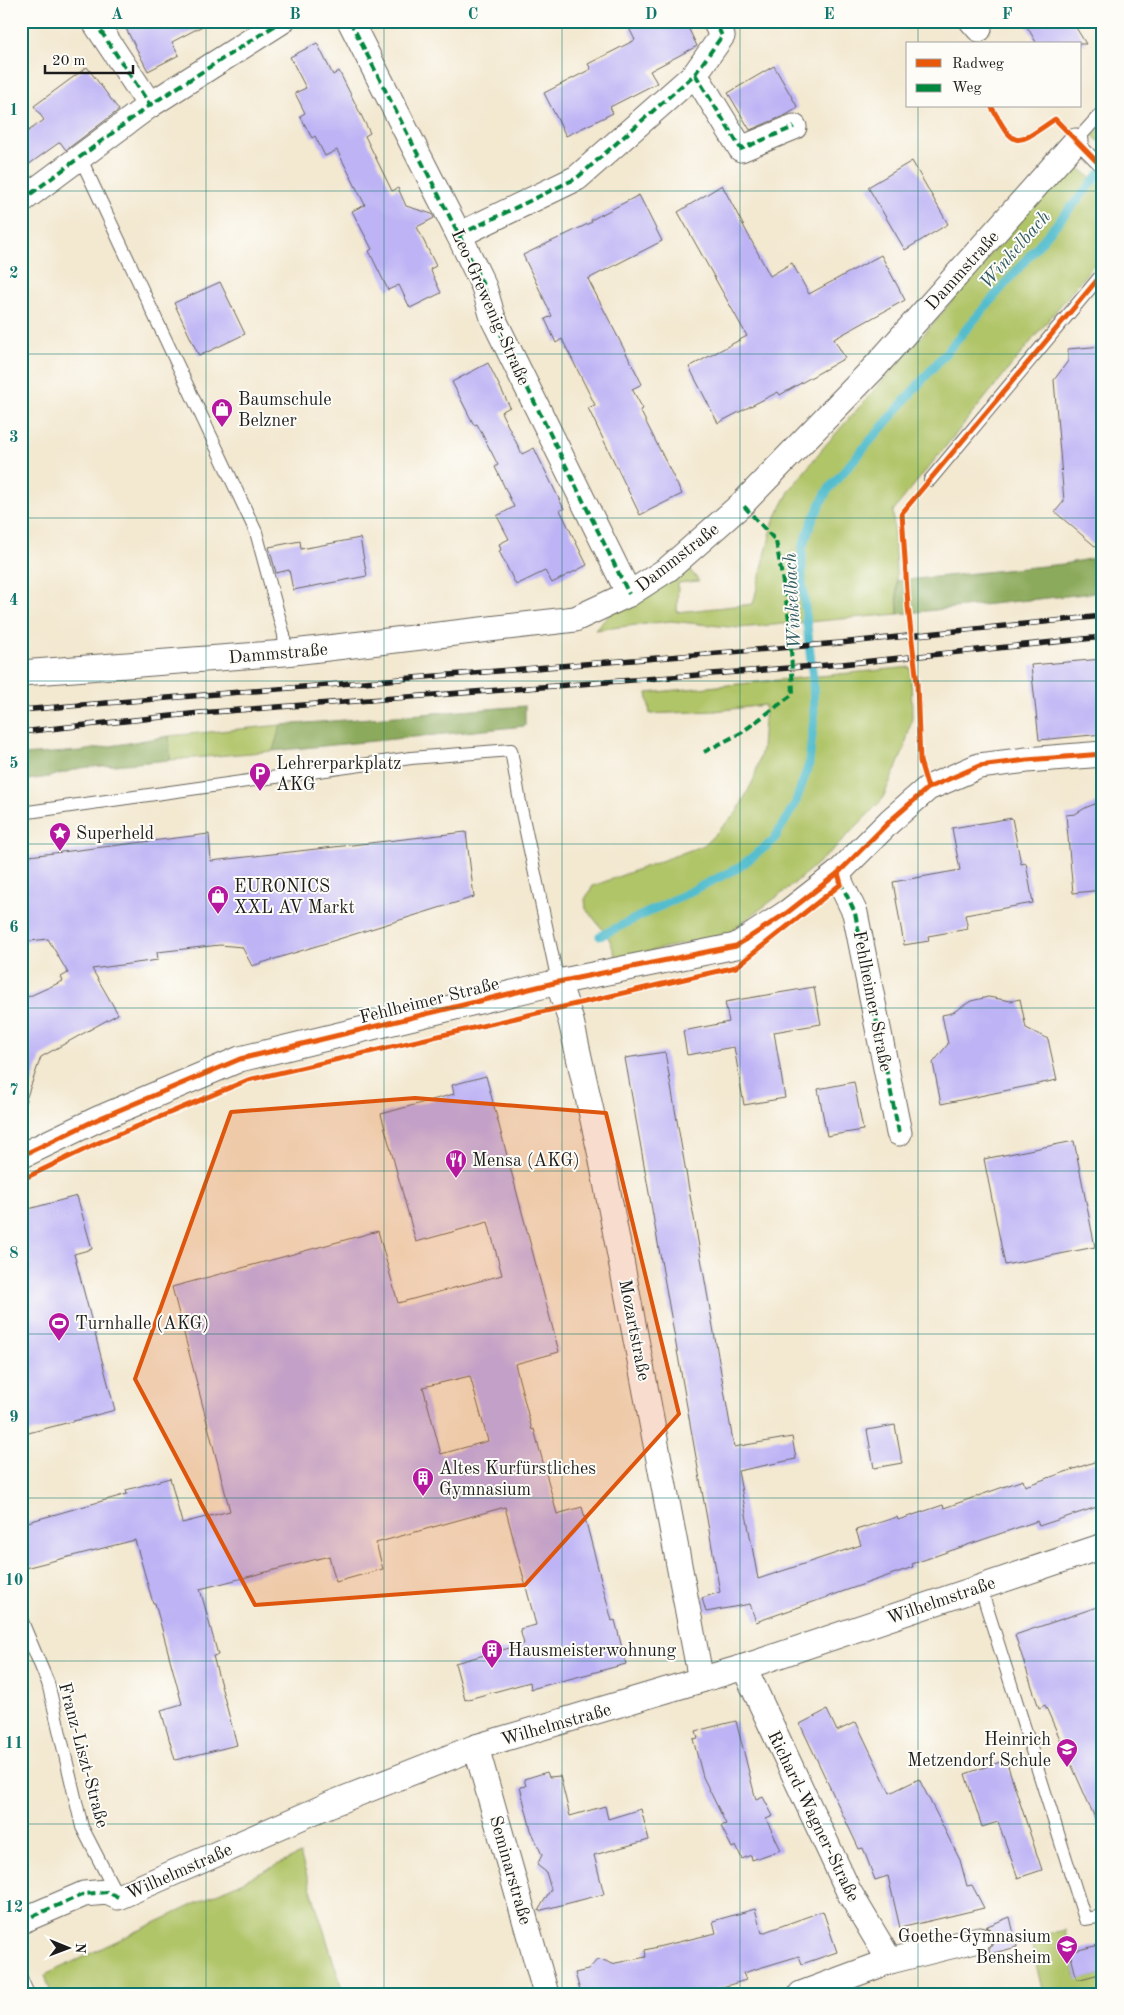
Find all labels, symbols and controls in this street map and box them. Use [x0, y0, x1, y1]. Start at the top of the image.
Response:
text: A [111, 7, 123, 23]
text: B [289, 7, 301, 23]
text: C [468, 7, 478, 23]
text: D [645, 7, 657, 23]
text: E [823, 7, 835, 23]
text: F [1002, 7, 1013, 23]
scale bar [45, 42, 132, 74]
legend [906, 42, 1082, 108]
text: 20 m [52, 54, 86, 69]
text: Radweg [952, 57, 1004, 72]
text: Weg [952, 81, 982, 96]
text: 1 [9, 103, 19, 119]
water label: Winkelbach [977, 208, 1055, 293]
street label: Leo-Grewenig-Straße [448, 227, 533, 388]
street label: Dammstraße [923, 228, 1003, 314]
text: 2 [9, 266, 19, 282]
place label: Baumschule Belzner [238, 391, 331, 430]
shop icon: Baumschule Belzner [210, 397, 234, 428]
text: 3 [9, 430, 19, 446]
street label: Dammstraße [633, 520, 722, 596]
water label: Winkelbach [781, 552, 806, 650]
text: 4 [9, 593, 19, 609]
street label: Dammstraße [228, 641, 329, 667]
place label: Lehrerparkplatz AKG [276, 755, 401, 794]
text: 5 [9, 756, 19, 772]
parking icon: Lehrerparkplatz AKG [248, 761, 272, 792]
place icon: Superheld [48, 821, 72, 852]
place label: Superheld [76, 825, 154, 843]
place label: EURONICS XXL AV Markt [234, 878, 355, 917]
shop icon: EURONICS XXL AV Markt [206, 884, 230, 915]
text: 6 [9, 920, 19, 936]
street label: Fehlheimer Straße [850, 929, 895, 1073]
street label: Fehlheimer Straße [358, 975, 501, 1027]
text: 7 [9, 1083, 19, 1099]
restaurant icon: Mensa (AKG) [444, 1148, 468, 1179]
place label: Mensa (AKG) [472, 1151, 580, 1170]
text: 8 [9, 1246, 19, 1262]
street label: Mozartstraße [615, 1278, 653, 1382]
sports icon: Turnhalle (AKG) [47, 1311, 71, 1342]
place label: Turnhalle (AKG) [75, 1314, 209, 1333]
text: 9 [9, 1410, 19, 1426]
place label: Altes Kurfürstliches Gymnasium [439, 1460, 596, 1499]
building icon: Altes Kurfürstliches Gymnasium [411, 1466, 435, 1497]
text: 10 [5, 1573, 23, 1589]
street label: Wilhelmstraße [885, 1574, 998, 1628]
building icon: Hausmeisterwohnung [480, 1638, 504, 1669]
place label: Hausmeisterwohnung [508, 1642, 677, 1660]
street label: Franz-Liszt-Straße [55, 1681, 111, 1830]
street label: Wilhelmstraße [499, 1701, 613, 1749]
street label: Richard-Wagner-Straße [764, 1728, 862, 1905]
place label: Heinrich Metzendorf Schule [907, 1731, 1051, 1770]
text: 11 [5, 1736, 23, 1752]
school or university icon: Heinrich Metzendorf Schule [1055, 1737, 1079, 1768]
street label: Seminarstraße [486, 1814, 534, 1927]
street label: Wilhelmstraße [124, 1841, 235, 1903]
text: 12 [5, 1900, 23, 1916]
north arrow [42, 1922, 92, 1972]
place label: Goethe-Gymnasium Bensheim [898, 1928, 1051, 1967]
school or university icon: Goethe-Gymnasium Bensheim [1055, 1934, 1079, 1965]
text: N [73, 1943, 87, 1954]

